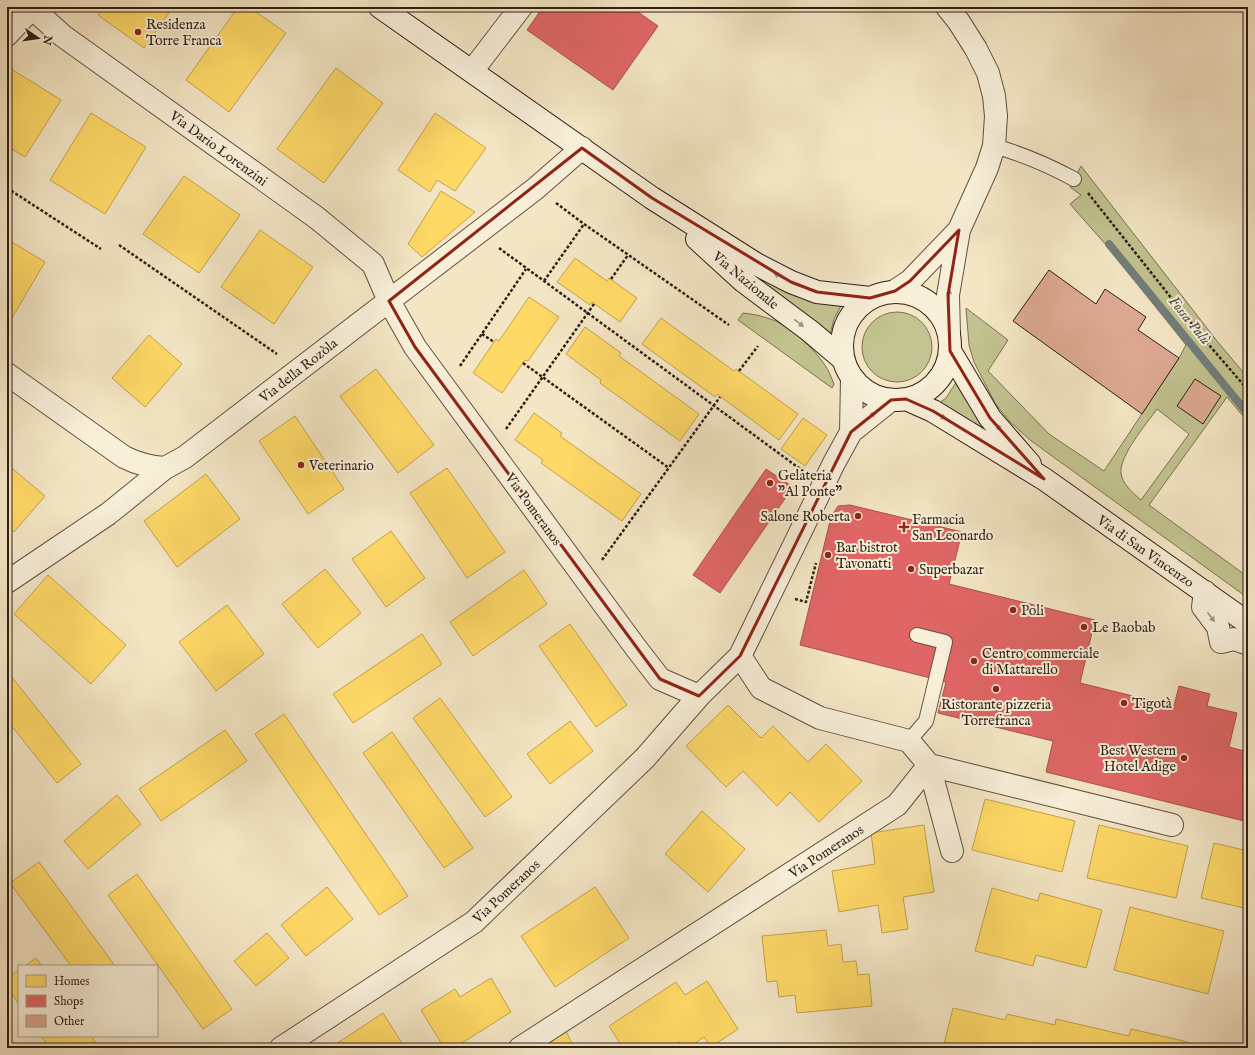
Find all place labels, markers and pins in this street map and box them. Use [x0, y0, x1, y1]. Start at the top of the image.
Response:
place label: Residenza Torre Franca [146, 16, 223, 50]
marker: Residenza Torre Franca [133, 27, 143, 37]
place label: Veterinario [308, 457, 374, 475]
marker: Veterinario [296, 460, 306, 470]
place label: Gelateria "Al Ponte" [778, 467, 842, 501]
marker: Gelateria "Al Ponte" [765, 478, 775, 488]
place label: Salone Roberta [761, 508, 851, 526]
marker: Salone Roberta [853, 511, 863, 521]
place label: Farmacia San Leonardo [912, 511, 994, 545]
marker: Farmacia San Leonardo [899, 522, 909, 532]
place label: Bar bistrot Tavonatti [836, 539, 898, 573]
marker: Bar bistrot Tavonatti [823, 550, 833, 560]
place label: Superbazar [919, 561, 984, 579]
marker: Superbazar [906, 564, 916, 574]
place label: Poli [1021, 602, 1044, 620]
marker: Poli [1008, 605, 1018, 615]
place label: Le Baobab [1092, 619, 1155, 637]
marker: Le Baobab [1079, 622, 1089, 632]
place label: Centro commerciale di Mattarello [982, 645, 1100, 679]
marker: Centro commerciale di Mattarello [969, 656, 979, 666]
marker: Ristorante pizzeria Torrefranca [991, 684, 1001, 694]
place label: Tigotà [1132, 695, 1173, 713]
place label: Ristorante pizzeria Torrefranca [941, 696, 1052, 730]
marker: Tigotà [1119, 698, 1129, 708]
place label: Best Western Hotel Adige [1100, 742, 1177, 776]
marker: Best Western Hotel Adige [1179, 753, 1189, 763]

